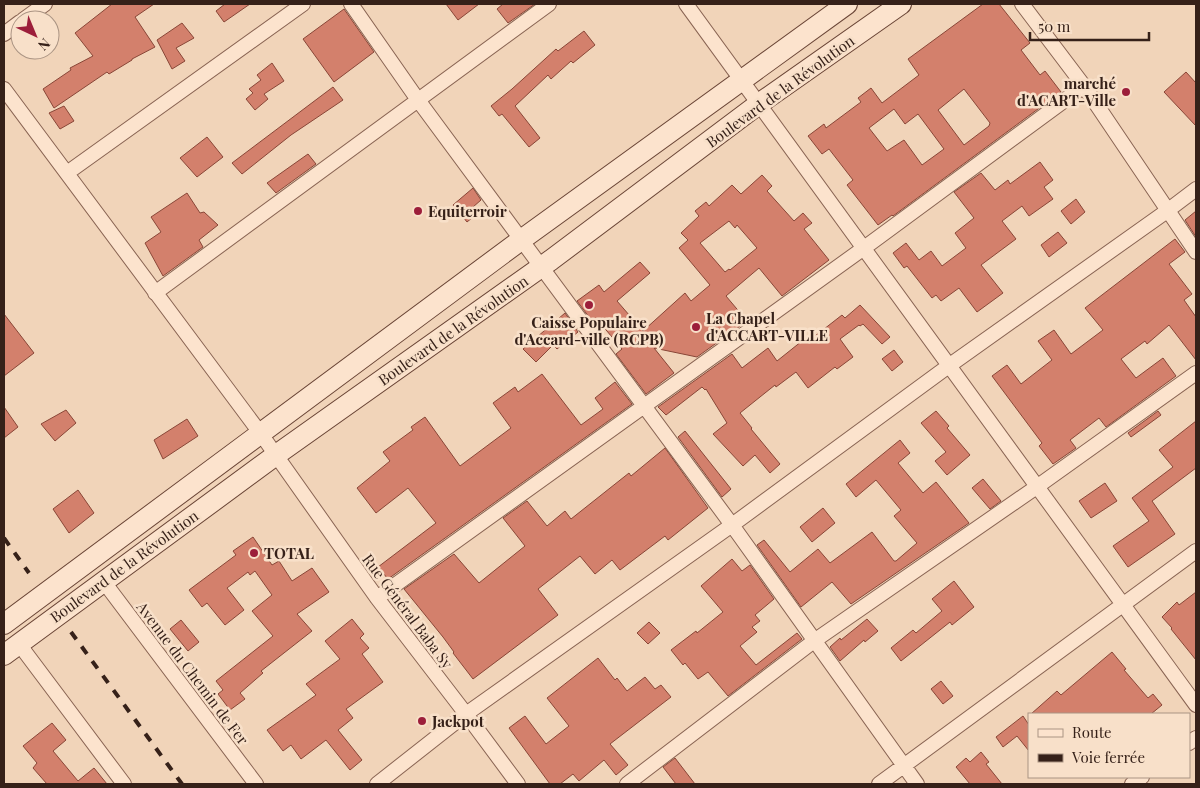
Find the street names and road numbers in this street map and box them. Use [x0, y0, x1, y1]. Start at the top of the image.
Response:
street label: Boulevard de la Révolution [702, 30, 858, 152]
street label: Boulevard de la Révolution [374, 271, 532, 389]
street label: Boulevard de la Révolution [46, 505, 202, 627]
street label: Rue Général Baba Sy [358, 550, 458, 673]
street label: Avenue du Chemin de Fer [132, 597, 254, 749]

